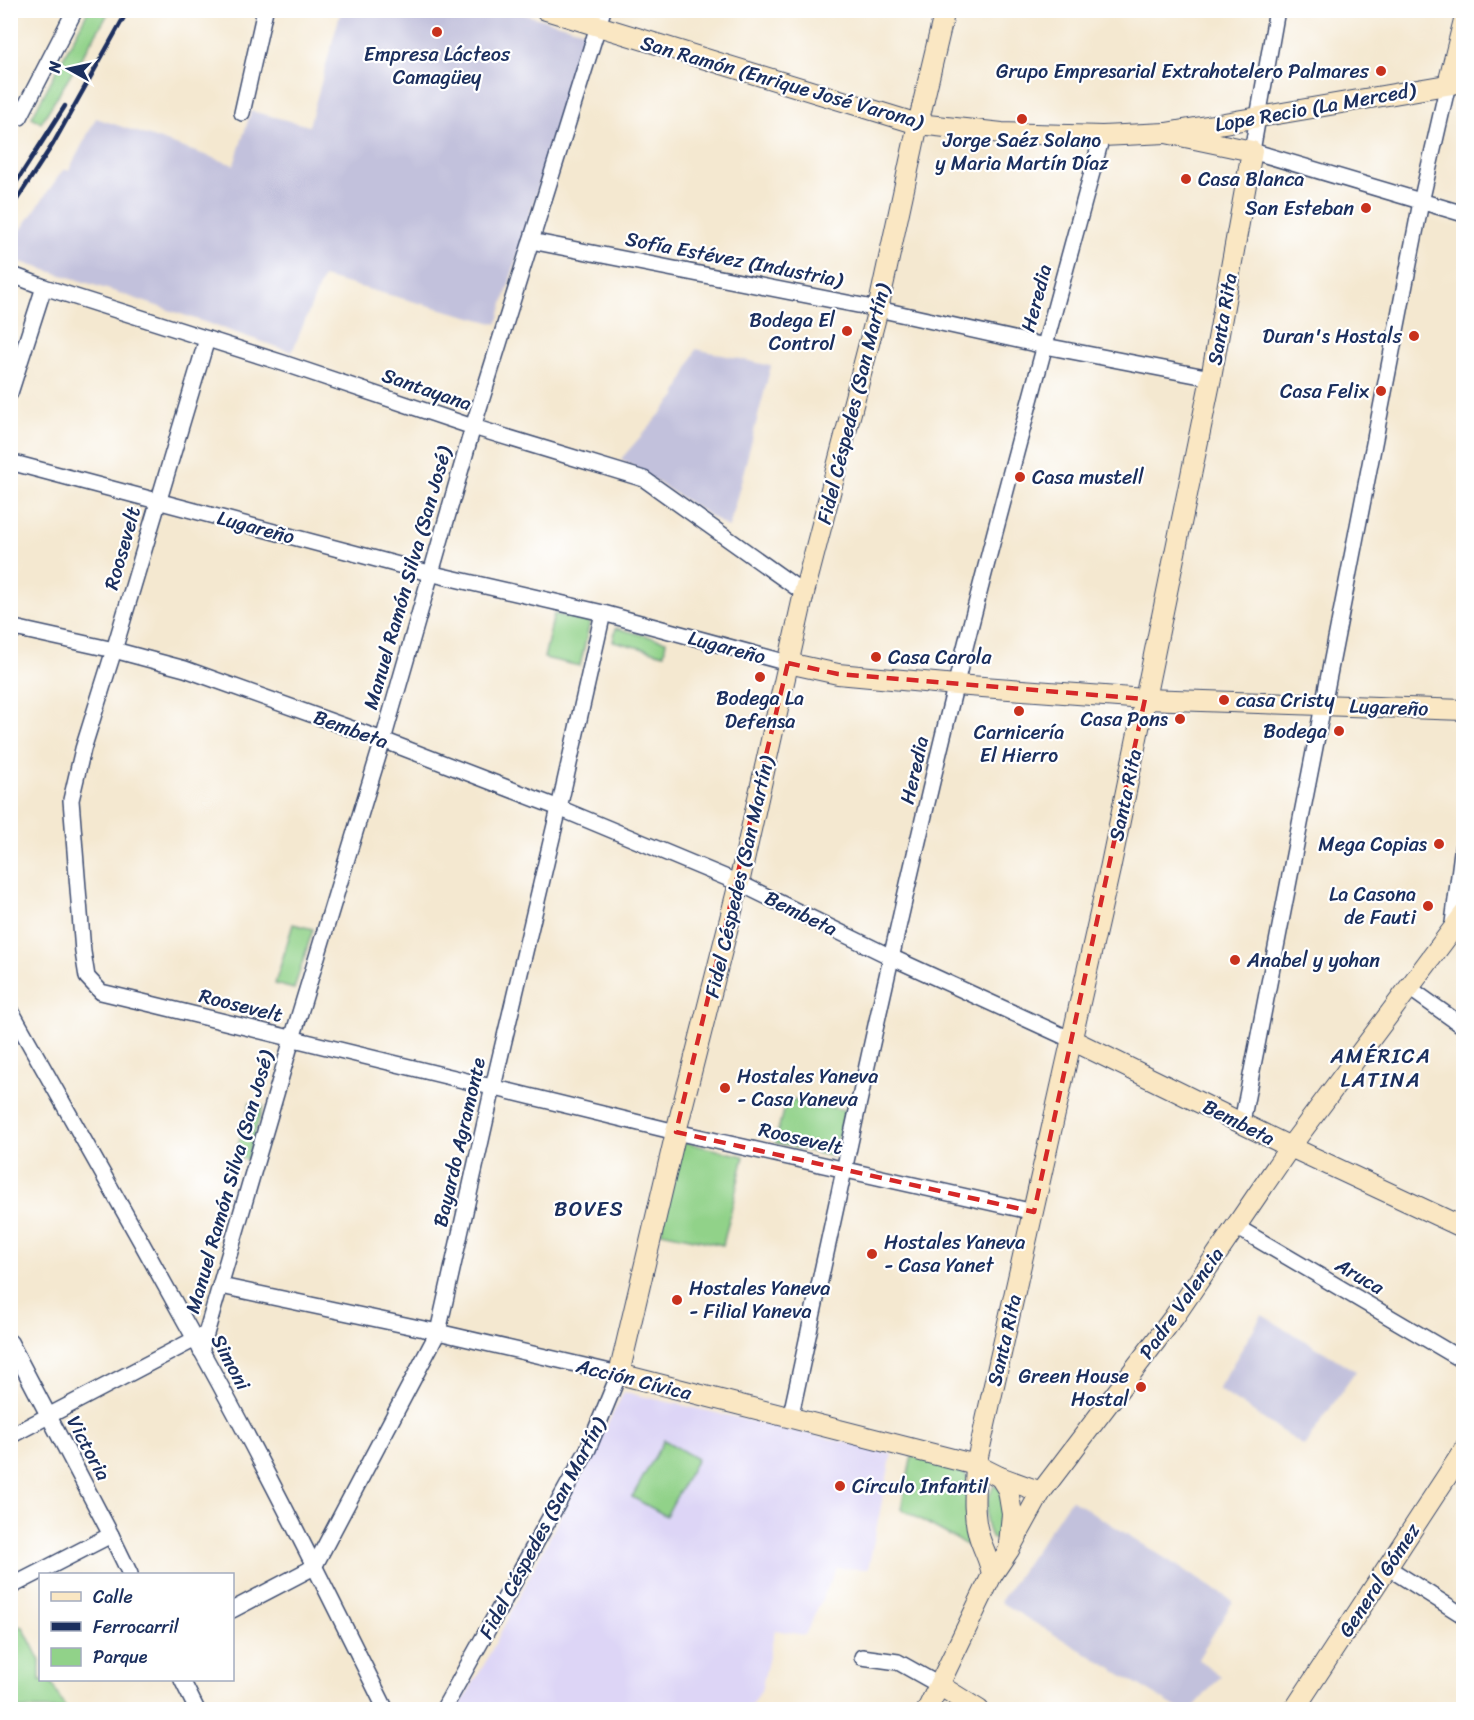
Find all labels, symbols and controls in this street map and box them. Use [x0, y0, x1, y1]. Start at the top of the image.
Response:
marker: Empresa Lácteos Camagüey [430, 25, 444, 39]
street label: San Ramón (Enrique José Varona) [636, 25, 928, 140]
place label: Empresa Lácteos Camagüey [364, 37, 511, 95]
north arrow [39, 39, 99, 99]
place label: Grupo Empresarial Extrahotelero Palmares [996, 54, 1370, 89]
text: N [39, 59, 70, 75]
marker: Grupo Empresarial Extrahotelero Palmares [1374, 64, 1388, 78]
street label: Lope Recio (La Merced) [1212, 72, 1419, 142]
marker: Jorge Saéz Solano y Maria Martín Díaz [1015, 112, 1029, 126]
place label: Jorge Saéz Solano y Maria Martín Díaz [935, 123, 1109, 181]
place label: Casa Blanca [1198, 162, 1304, 197]
marker: Casa Blanca [1179, 172, 1193, 186]
place label: San Esteban [1245, 191, 1354, 226]
marker: San Esteban [1359, 201, 1373, 215]
street label: Sofía Estévez (Industria) [622, 221, 846, 298]
street label: Heredia [1011, 260, 1062, 336]
street label: Santa Rita [1197, 270, 1248, 368]
street label: Fidel Céspedes (San Martín) [807, 279, 901, 528]
place label: Bodega El Control [749, 303, 836, 361]
place label: Duran's Hostals [1262, 319, 1403, 354]
marker: Bodega El Control [840, 324, 854, 338]
marker: Duran's Hostals [1407, 329, 1421, 343]
street label: Santayana [377, 358, 477, 421]
place label: Casa Felix [1280, 374, 1370, 409]
marker: Casa Felix [1374, 384, 1388, 398]
street label: Manuel Ramón Silva (San José) [353, 442, 462, 714]
place label: Casa mustell [1032, 460, 1144, 495]
marker: Casa mustell [1013, 470, 1027, 484]
street label: Lugareño [213, 500, 299, 555]
street label: Roosevelt [94, 502, 151, 594]
street label: Lugareño [684, 620, 770, 675]
place label: Casa Carola [888, 640, 993, 675]
marker: Casa Carola [869, 650, 883, 664]
marker: Bodega La Defensa [753, 670, 767, 684]
place label: Bodega La Defensa [716, 681, 804, 739]
place label: casa Cristy [1236, 683, 1336, 718]
street label: Lugareño [1349, 689, 1429, 726]
marker: casa Cristy [1217, 693, 1231, 707]
street label: Bembeta [309, 700, 393, 759]
place label: Casa Pons [1080, 702, 1169, 737]
marker: Carnicería El Hierro [1012, 704, 1026, 718]
marker: Casa Pons [1173, 712, 1187, 726]
place label: Bodega [1263, 714, 1327, 749]
place label: Carnicería El Hierro [974, 715, 1064, 773]
marker: Bodega [1332, 724, 1346, 738]
street label: Heredia [890, 733, 939, 808]
street label: Santa Rita [1099, 746, 1152, 844]
street label: Fidel Céspedes (San Martín) [695, 752, 784, 1001]
place label: Mega Copias [1318, 827, 1428, 862]
marker: Mega Copias [1432, 837, 1446, 851]
place label: La Casona de Fauti [1329, 877, 1417, 935]
street label: Bembeta [758, 881, 843, 946]
marker: La Casona de Fauti [1421, 899, 1435, 913]
place label: Anabel y yohan [1246, 943, 1380, 978]
marker: Anabel y yohan [1228, 953, 1242, 967]
street label: Roosevelt [195, 978, 287, 1033]
district label: AMÉRICA LATINA [1329, 1037, 1432, 1099]
street label: Manuel Ramón Silva (San José) [175, 1046, 284, 1318]
street label: Bayardo Agramonte [423, 1054, 496, 1230]
place label: Hostales Yaneva - Casa Yaneva [737, 1059, 878, 1117]
marker: Hostales Yaneva - Casa Yaneva [718, 1081, 732, 1095]
street label: Bembeta [1196, 1089, 1281, 1156]
street label: Roosevelt [755, 1112, 847, 1165]
district label: BOVES [554, 1190, 624, 1228]
place label: Hostales Yaneva - Casa Yanet [884, 1225, 1025, 1283]
street label: Padre Valencia [1130, 1240, 1233, 1367]
marker: Hostales Yaneva - Casa Yanet [865, 1247, 879, 1261]
street label: Aruca [1328, 1248, 1392, 1305]
place label: Hostales Yaneva - Filial Yaneva [689, 1271, 830, 1329]
street label: Santa Rita [977, 1291, 1032, 1389]
marker: Hostales Yaneva - Filial Yaneva [670, 1293, 684, 1307]
street label: Simoni [201, 1328, 260, 1397]
street label: Acción Cívica [572, 1348, 696, 1411]
place label: Green House Hostal [1019, 1359, 1129, 1417]
marker: Green House Hostal [1134, 1380, 1148, 1394]
street label: Victoria [57, 1409, 120, 1487]
street label: Fidel Céspedes (San Martín) [469, 1410, 616, 1645]
place label: Círculo Infantil [852, 1469, 989, 1504]
marker: Círculo Infantil [833, 1479, 847, 1493]
street label: General Gómez [1329, 1516, 1430, 1645]
legend [39, 1573, 234, 1681]
text: Calle [93, 1581, 133, 1613]
text: Ferrocarril [93, 1611, 180, 1643]
text: Parque [93, 1641, 148, 1673]

